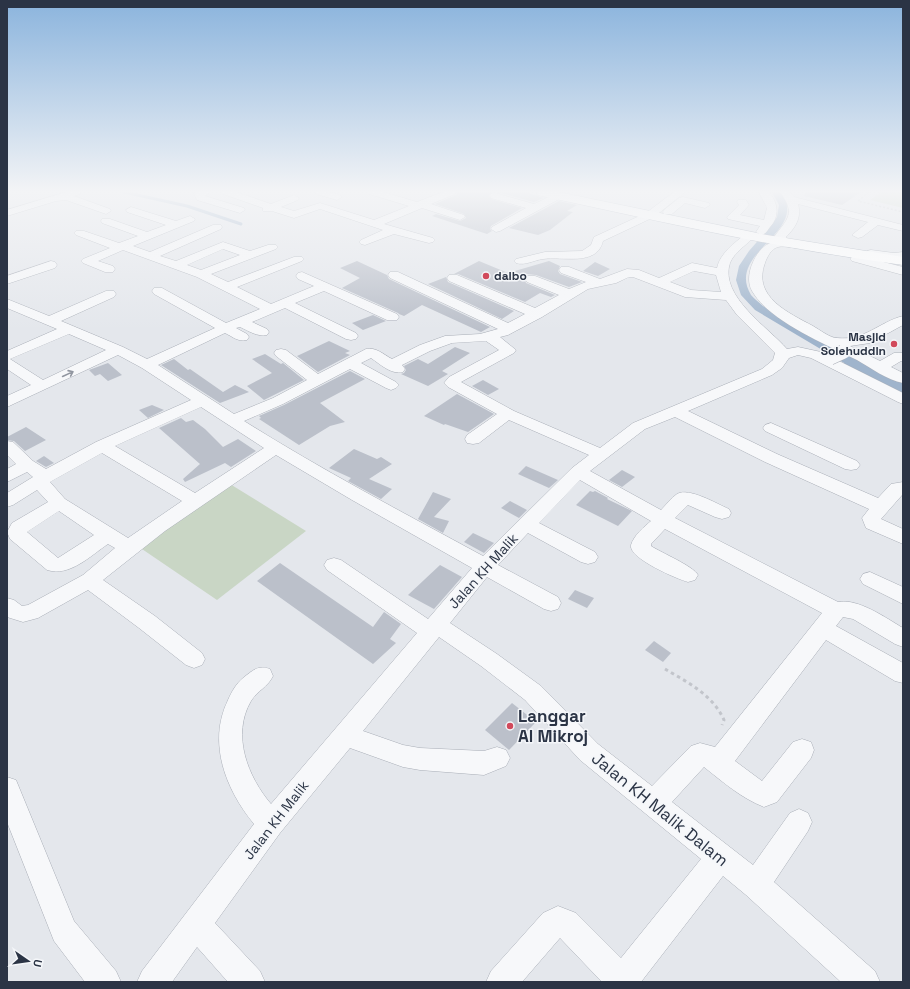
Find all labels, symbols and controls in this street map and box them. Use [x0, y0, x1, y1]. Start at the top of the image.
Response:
place label: dalbo [494, 268, 527, 284]
marker: dalbo [481, 271, 491, 281]
place label: Masjid Solehuddin [821, 329, 886, 359]
marker: Masjid Solehuddin [889, 339, 899, 349]
one-way arrow [62, 370, 74, 377]
street label: Jalan KH Malik [444, 529, 522, 613]
place label: Langgar Al Mikroj [518, 705, 588, 747]
marker: Langgar Al Mikroj [505, 721, 515, 731]
street label: Jalan KH Malik Dalam [587, 747, 733, 871]
street label: Jalan KH Malik [239, 776, 313, 863]
north arrow [8, 941, 48, 981]
text: U [30, 958, 45, 968]

